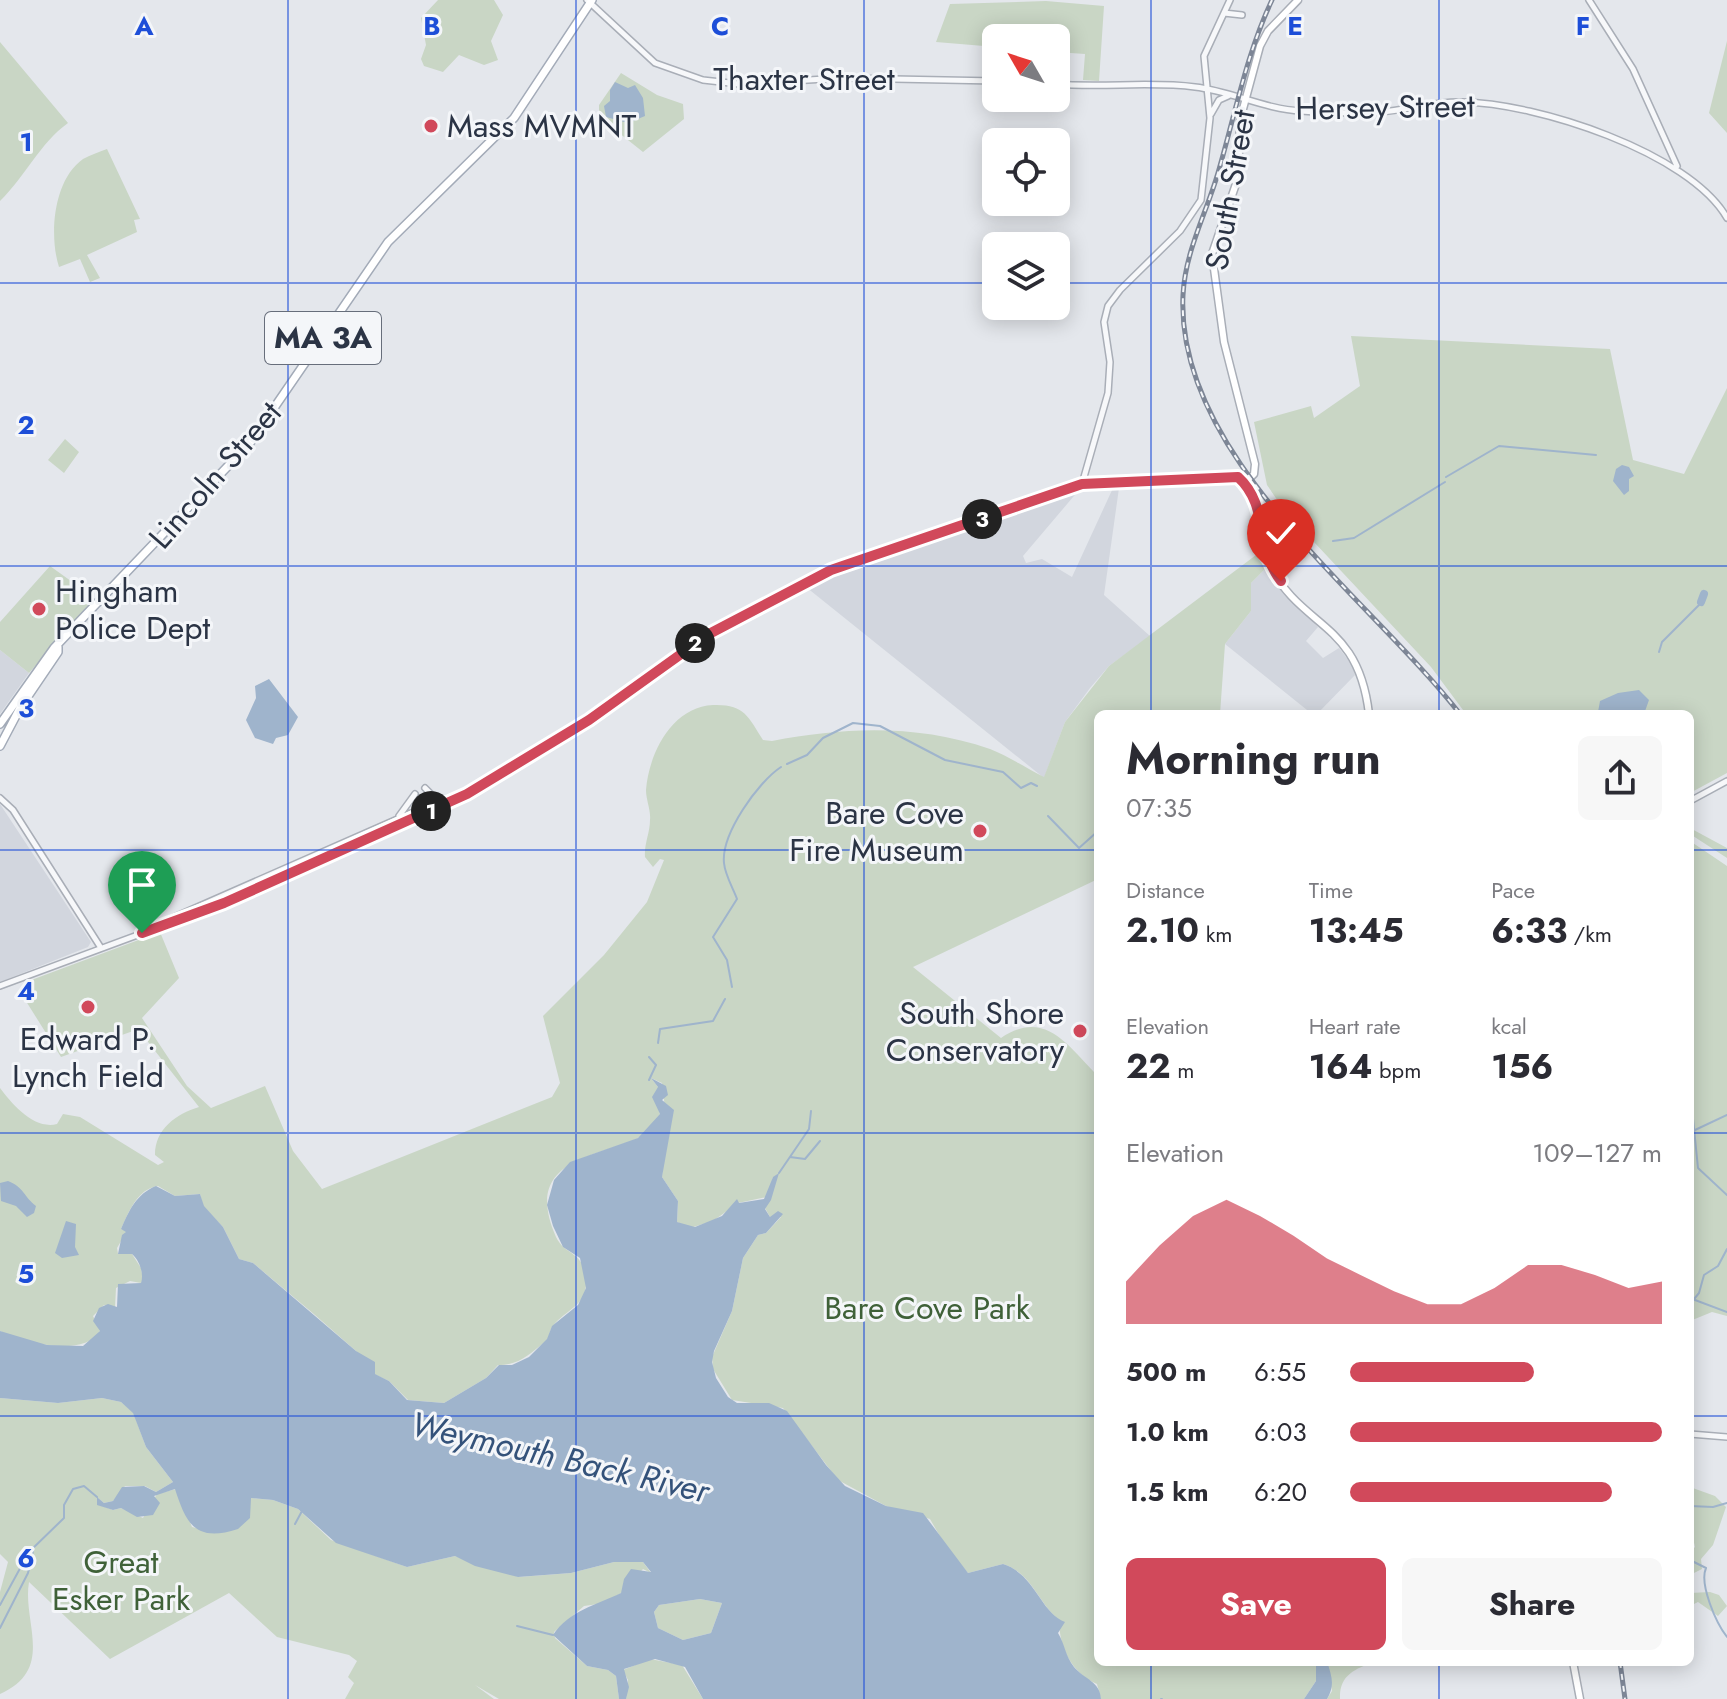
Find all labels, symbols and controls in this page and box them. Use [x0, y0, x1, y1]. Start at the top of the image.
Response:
text: A [133, 7, 154, 45]
text: B [423, 7, 441, 45]
text: C [711, 7, 729, 45]
text: E [1287, 7, 1303, 45]
text: F [1576, 7, 1590, 45]
north arrow [982, 24, 1070, 112]
map controls [982, 24, 1070, 320]
street label: Thaxter Street [713, 56, 895, 102]
street label: Hersey Street [1295, 82, 1475, 132]
place label: Mass MVMNT [447, 103, 636, 149]
street label: South Street [1193, 106, 1267, 274]
marker: Mass MVMNT [422, 117, 440, 135]
text: 1 [19, 123, 33, 161]
button: locate [982, 128, 1070, 216]
button: layers [982, 232, 1070, 320]
road number: MA 3A [265, 312, 381, 364]
street label: Lincoln Street [138, 391, 292, 559]
text: 2 [17, 406, 35, 444]
pin: 3 [962, 499, 1002, 539]
pin [1247, 499, 1315, 581]
text: 3 [975, 503, 989, 535]
icon: check [1259, 511, 1303, 555]
place label: Hingham Police Dept [55, 568, 211, 651]
marker: Hingham Police Dept [30, 600, 48, 618]
pin: 2 [675, 623, 715, 663]
text: 2 [688, 627, 702, 659]
text: 3 [18, 689, 34, 727]
text: Morning run [1126, 727, 1381, 791]
button: share [1578, 736, 1662, 820]
text: 07:35 [1126, 789, 1192, 827]
place label: Bare Cove Fire Museum [789, 790, 964, 873]
pin: 1 [411, 791, 451, 831]
text: 1 [425, 795, 437, 827]
marker: Bare Cove Fire Museum [971, 822, 989, 840]
pin [108, 851, 176, 933]
icon: arrive [120, 863, 164, 907]
text: Distance [1126, 874, 1205, 906]
text: Time [1309, 874, 1353, 906]
text: Pace [1491, 874, 1535, 906]
text: 2.10 [1126, 906, 1199, 955]
text: 13:45 [1309, 906, 1404, 955]
text: 6:33 [1491, 906, 1567, 955]
text: km [1199, 918, 1233, 950]
text: /km [1567, 918, 1612, 950]
text: 4 [17, 972, 35, 1010]
place label: South Shore Conservatory [886, 990, 1065, 1073]
marker: Edward P. Lynch Field [79, 998, 97, 1016]
text: Elevation [1126, 1010, 1209, 1042]
text: Heart rate [1309, 1010, 1400, 1042]
text: kcal [1491, 1010, 1527, 1042]
place label: Edward P. Lynch Field [12, 1016, 164, 1099]
marker: South Shore Conservatory [1071, 1022, 1089, 1040]
text: 22 [1126, 1042, 1171, 1091]
text: 164 [1309, 1042, 1372, 1091]
text: 156 [1491, 1042, 1553, 1091]
text: m [1171, 1054, 1194, 1086]
text: bpm [1372, 1054, 1421, 1086]
text: Elevation [1126, 1134, 1224, 1172]
text: 109–127 m [1532, 1134, 1662, 1172]
text: 5 [18, 1255, 34, 1293]
park label: Bare Cove Park [824, 1285, 1031, 1331]
text: 500 m [1126, 1353, 1206, 1391]
text: 6:55 [1254, 1353, 1306, 1391]
water label: Weymouth Back River [406, 1399, 715, 1516]
text: 1.0 km [1126, 1413, 1209, 1451]
text: 6:03 [1254, 1413, 1307, 1451]
text: 1.5 km [1126, 1473, 1209, 1511]
text: 6:20 [1254, 1473, 1307, 1511]
text: 6 [17, 1539, 35, 1577]
park label: Great Esker Park [52, 1539, 191, 1622]
button: Save [1126, 1558, 1386, 1650]
button: Share [1402, 1558, 1662, 1650]

